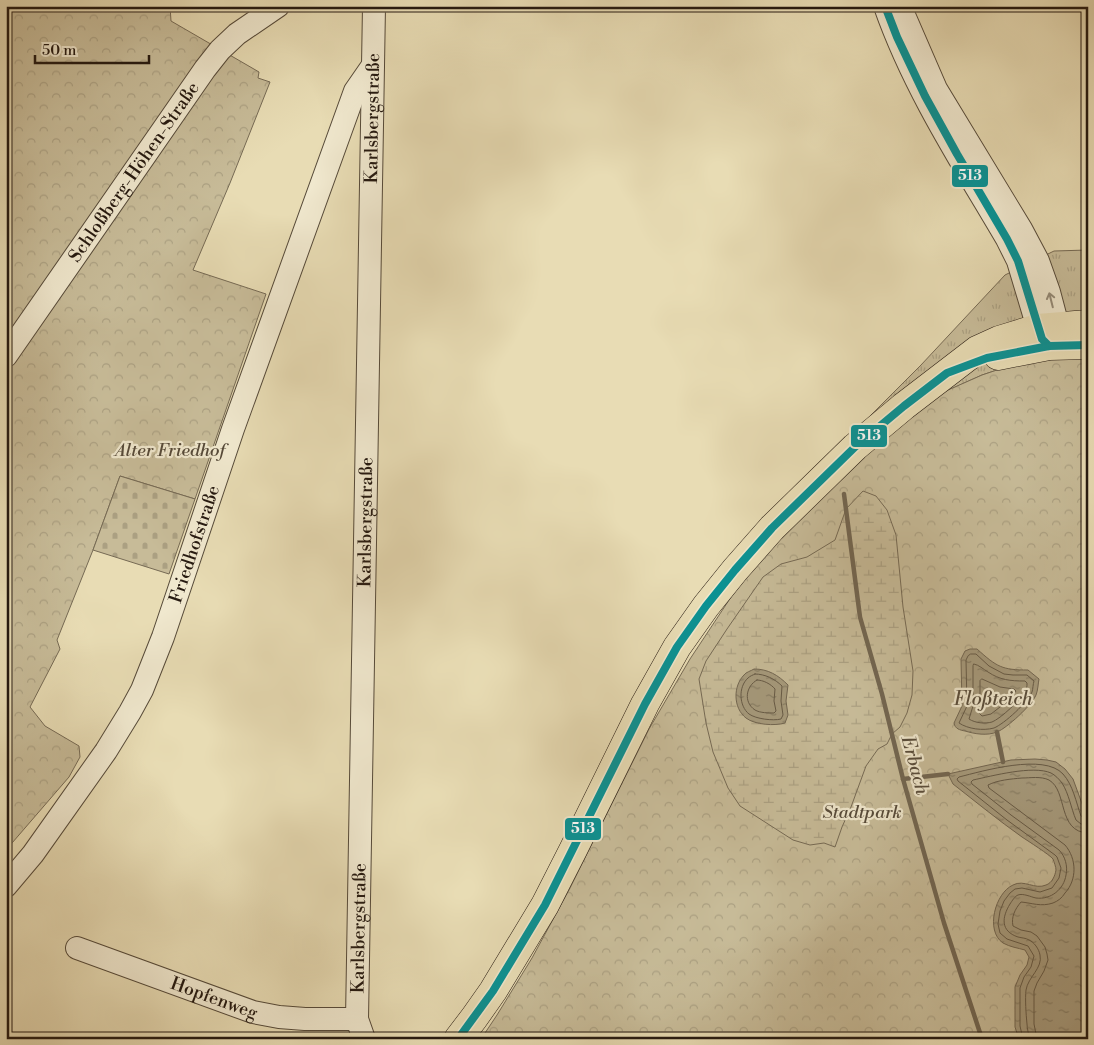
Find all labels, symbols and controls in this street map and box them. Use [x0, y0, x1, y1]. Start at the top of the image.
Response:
scale bar [35, 32, 149, 64]
text: 50 m [42, 41, 76, 60]
street label: Karlsbergstraße [360, 53, 385, 184]
street label: Schloßberg-Höhen-Straße [63, 78, 205, 267]
line badge: 513 [951, 164, 989, 188]
text: 513 [958, 167, 982, 185]
one-way arrow [1046, 293, 1055, 309]
line badge: 513 [850, 424, 888, 448]
text: 513 [857, 427, 881, 445]
park label: Alter Friedhof [113, 439, 229, 462]
street label: Karlsbergstraße [353, 457, 378, 588]
street label: Friedhofstraße [164, 482, 225, 606]
water label: Floßteich [953, 687, 1033, 711]
water label: Erbach [895, 732, 934, 798]
park label: Stadtpark [822, 801, 902, 824]
line badge: 513 [564, 817, 602, 841]
text: 513 [571, 820, 595, 838]
street label: Karlsbergstraße [346, 863, 372, 994]
street label: Hopfenweg [167, 972, 262, 1025]

